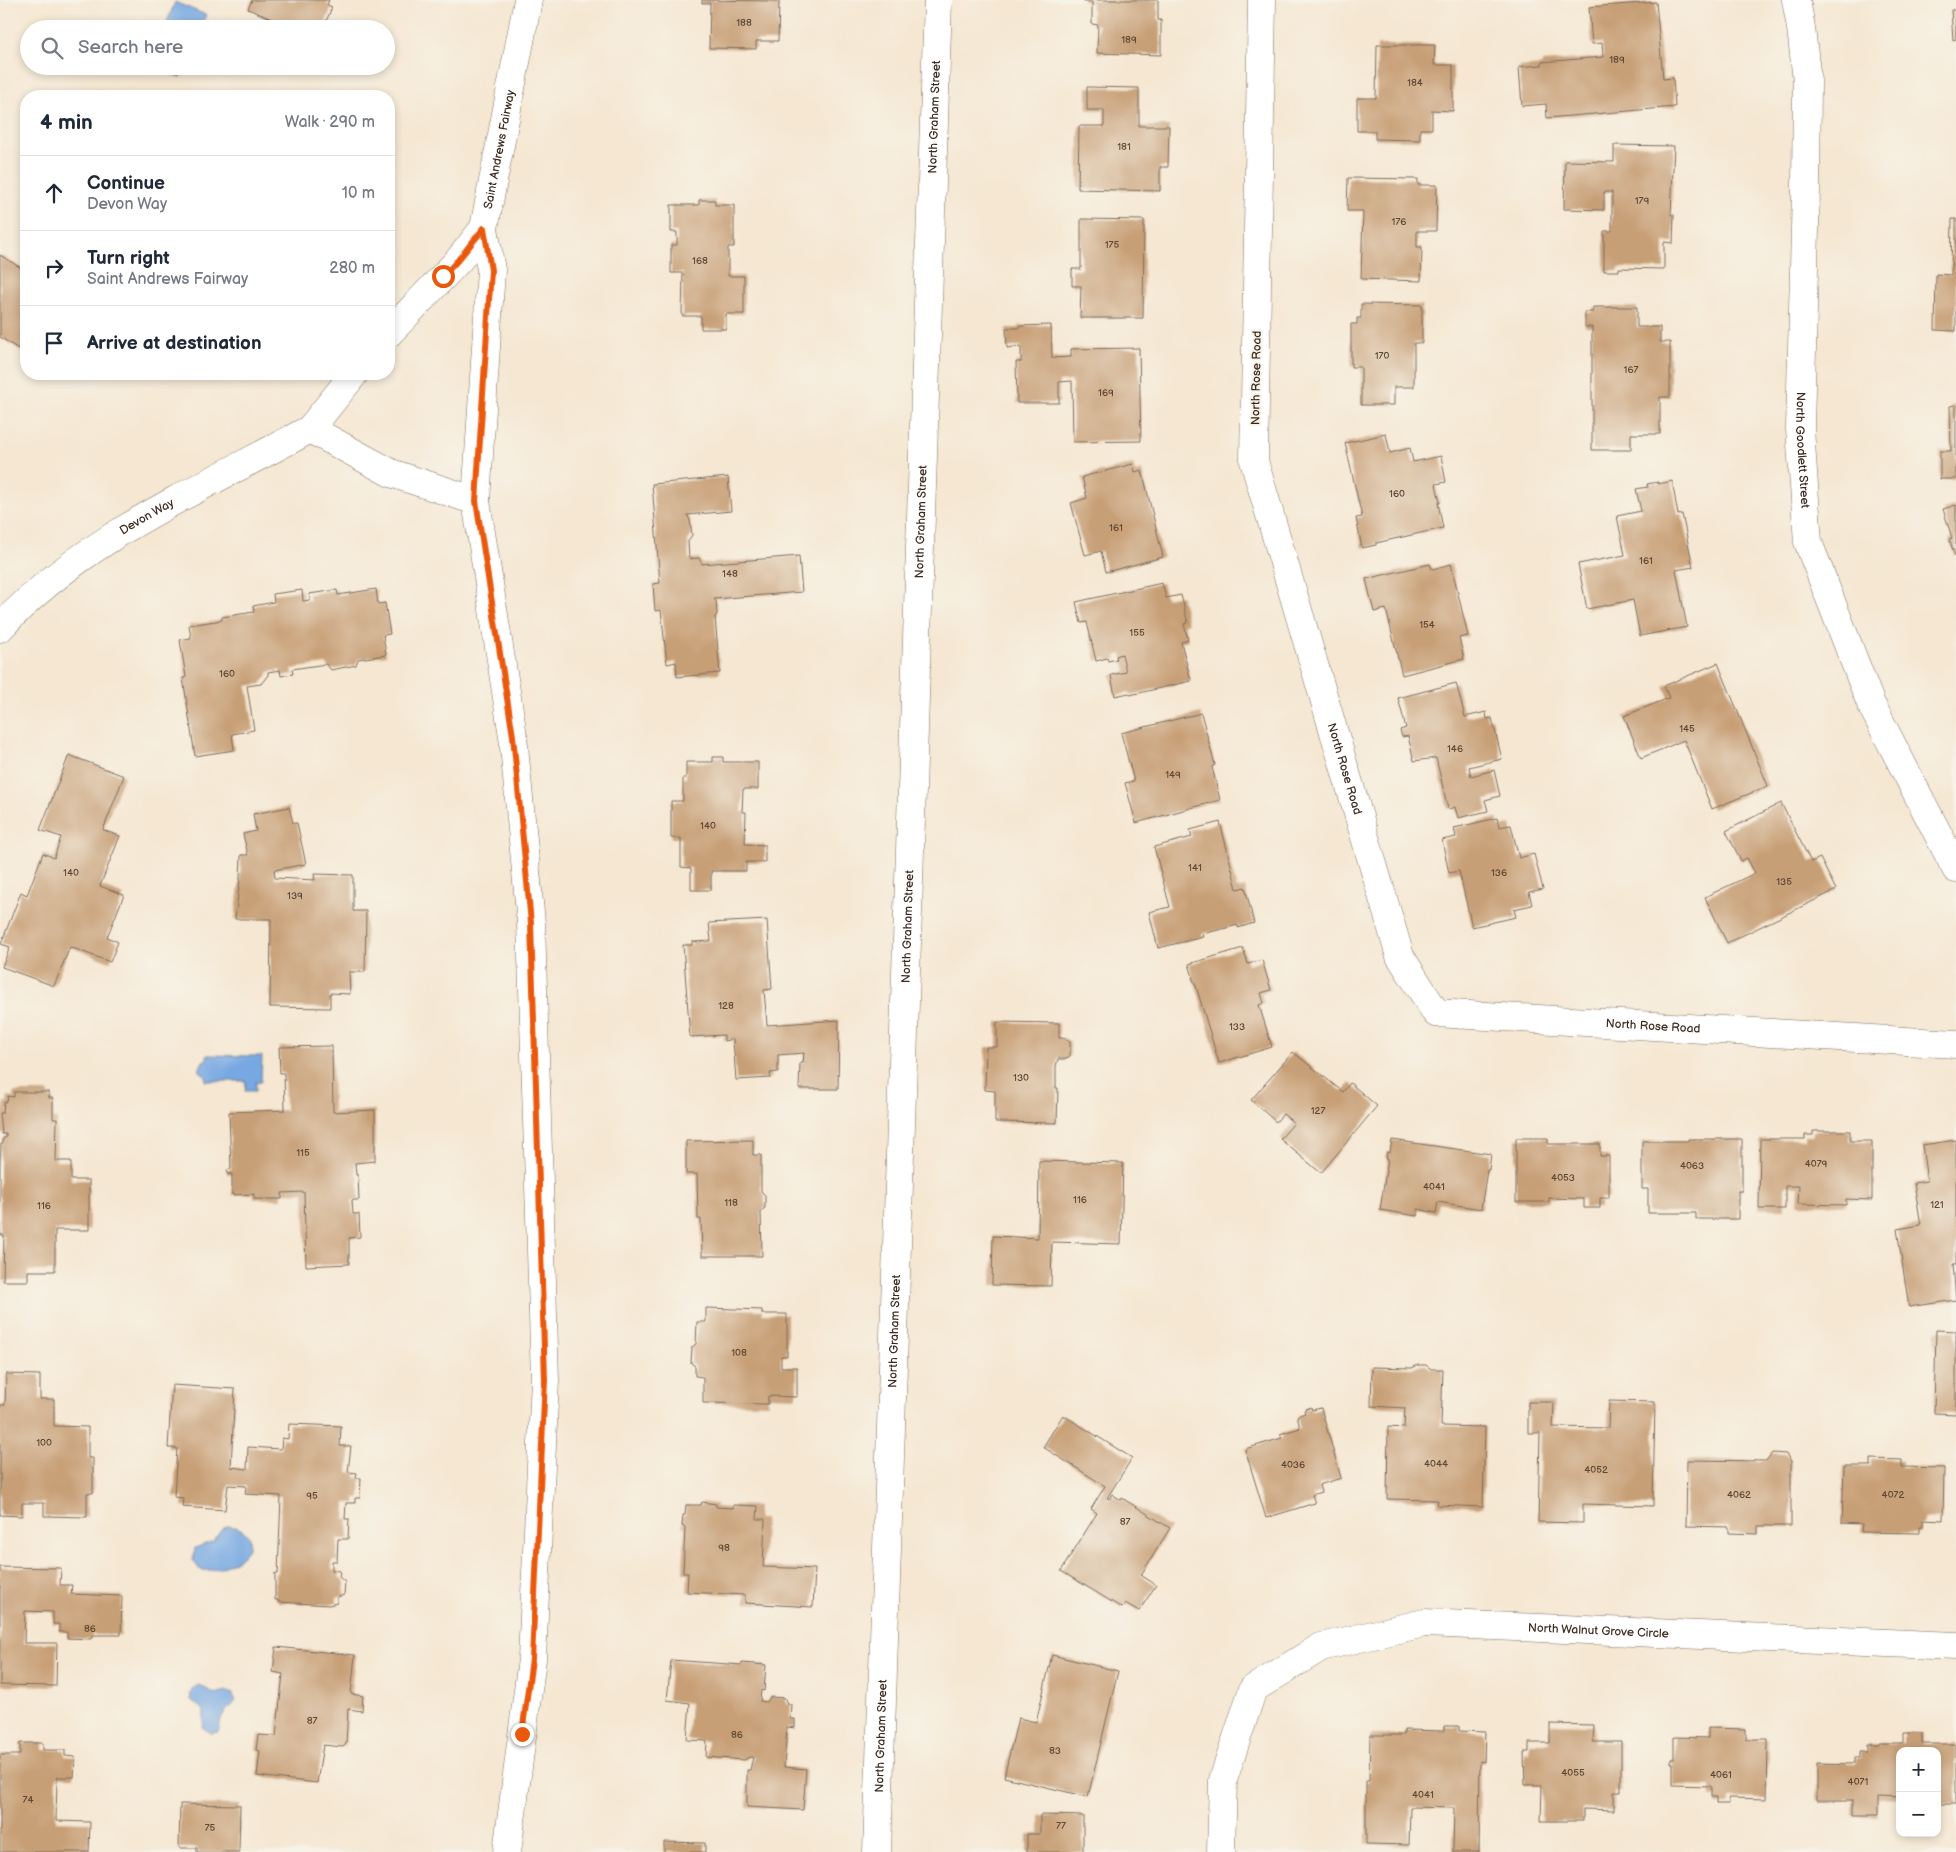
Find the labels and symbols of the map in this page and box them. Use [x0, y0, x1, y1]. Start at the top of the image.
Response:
house number: 188 [736, 17, 752, 29]
house number: 189 [1121, 34, 1137, 46]
house number: 189 [1609, 54, 1625, 66]
street label: North Graham Street [925, 60, 944, 174]
house number: 184 [1407, 77, 1423, 89]
street label: Saint Andrews Fairway [481, 88, 519, 210]
house number: 181 [1117, 141, 1131, 153]
house number: 179 [1635, 195, 1649, 207]
house number: 176 [1392, 216, 1406, 228]
house number: 175 [1105, 239, 1120, 251]
house number: 168 [692, 255, 708, 267]
route start [432, 265, 455, 288]
street label: North Rose Road [1248, 331, 1265, 425]
house number: 170 [1375, 350, 1389, 362]
house number: 167 [1624, 364, 1639, 376]
house number: 169 [1098, 387, 1114, 399]
street label: North Goodlett Street [1792, 392, 1813, 509]
street label: North Graham Street [912, 465, 931, 579]
house number: 160 [1389, 488, 1405, 500]
street label: Devon Way [117, 495, 177, 538]
house number: 161 [1109, 522, 1123, 534]
house number: 161 [1639, 555, 1653, 567]
house number: 148 [722, 568, 738, 580]
house number: 154 [1419, 619, 1435, 631]
house number: 155 [1129, 627, 1145, 639]
house number: 160 [219, 668, 235, 680]
street label: North Rose Road [1324, 721, 1365, 817]
house number: 145 [1679, 723, 1695, 735]
house number: 146 [1447, 743, 1463, 755]
house number: 149 [1165, 769, 1181, 781]
house number: 140 [700, 820, 716, 832]
house number: 141 [1188, 862, 1202, 874]
house number: 140 [63, 867, 79, 879]
house number: 136 [1491, 867, 1507, 879]
street label: North Graham Street [899, 869, 917, 983]
house number: 135 [1776, 876, 1792, 888]
house number: 139 [287, 890, 303, 902]
house number: 128 [718, 1000, 734, 1012]
street label: North Rose Road [1605, 1016, 1701, 1037]
house number: 133 [1229, 1021, 1245, 1033]
house number: 130 [1013, 1072, 1029, 1084]
house number: 127 [1311, 1105, 1325, 1117]
house number: 115 [296, 1147, 310, 1159]
house number: 4079 [1805, 1158, 1828, 1170]
house number: 4063 [1680, 1160, 1704, 1172]
house number: 4053 [1551, 1172, 1575, 1184]
house number: 4041 [1423, 1181, 1445, 1193]
house number: 116 [1073, 1194, 1087, 1206]
house number: 118 [724, 1197, 738, 1209]
house number: 121 [1930, 1199, 1944, 1211]
house number: 116 [37, 1200, 51, 1212]
street label: North Graham Street [885, 1274, 904, 1388]
house number: 108 [731, 1347, 747, 1359]
house number: 100 [36, 1437, 52, 1449]
house number: 4044 [1424, 1458, 1448, 1470]
house number: 4036 [1281, 1459, 1305, 1471]
house number: 4052 [1584, 1464, 1608, 1476]
house number: 4062 [1727, 1489, 1751, 1501]
house number: 4072 [1882, 1489, 1904, 1501]
house number: 95 [306, 1490, 318, 1502]
house number: 87 [1120, 1516, 1130, 1528]
house number: 98 [718, 1542, 730, 1554]
street label: North Walnut Grove Circle [1528, 1620, 1669, 1642]
house number: 86 [84, 1623, 96, 1635]
street label: North Graham Street [872, 1679, 891, 1793]
house number: 87 [307, 1715, 317, 1727]
route end [511, 1723, 534, 1746]
house number: 86 [731, 1729, 743, 1741]
house number: 83 [1049, 1745, 1061, 1757]
house number: 4055 [1561, 1767, 1585, 1779]
house number: 4061 [1710, 1769, 1732, 1781]
house number: 4071 [1848, 1776, 1869, 1788]
house number: 4041 [1412, 1789, 1434, 1801]
house number: 74 [22, 1794, 34, 1806]
house number: 77 [1056, 1820, 1066, 1832]
house number: 75 [205, 1822, 216, 1834]

